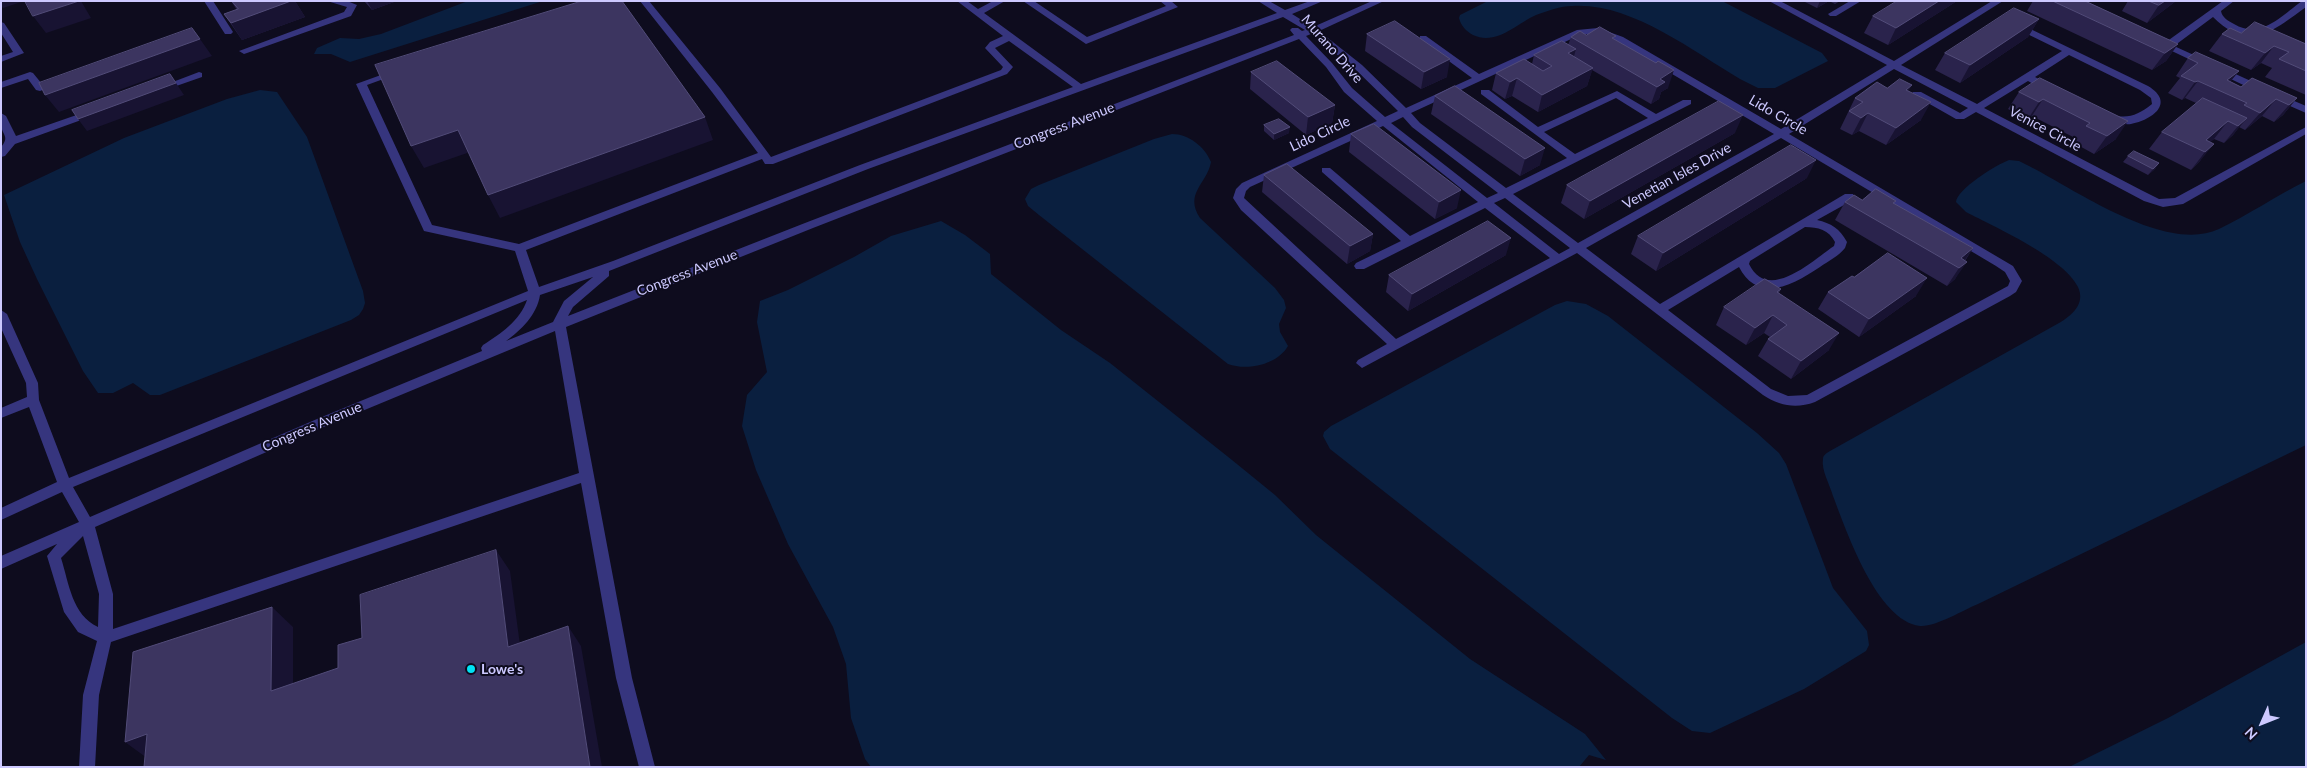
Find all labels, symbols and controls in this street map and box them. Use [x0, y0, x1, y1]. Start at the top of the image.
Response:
street label: Murano Drive [1298, 11, 1366, 87]
street label: Lido Circle [1746, 92, 1810, 138]
street label: Congress Avenue [1011, 99, 1117, 153]
street label: Venice Circle [2006, 103, 2084, 155]
street label: Lido Circle [1287, 113, 1353, 155]
street label: Venetian Isles Drive [1620, 139, 1734, 213]
street label: Congress Avenue [634, 246, 740, 300]
street label: Congress Avenue [260, 398, 364, 456]
place label: Lowe's [481, 661, 523, 677]
marker: Lowe's [465, 663, 477, 675]
north arrow [2237, 698, 2287, 748]
text: N [2241, 724, 2261, 744]

